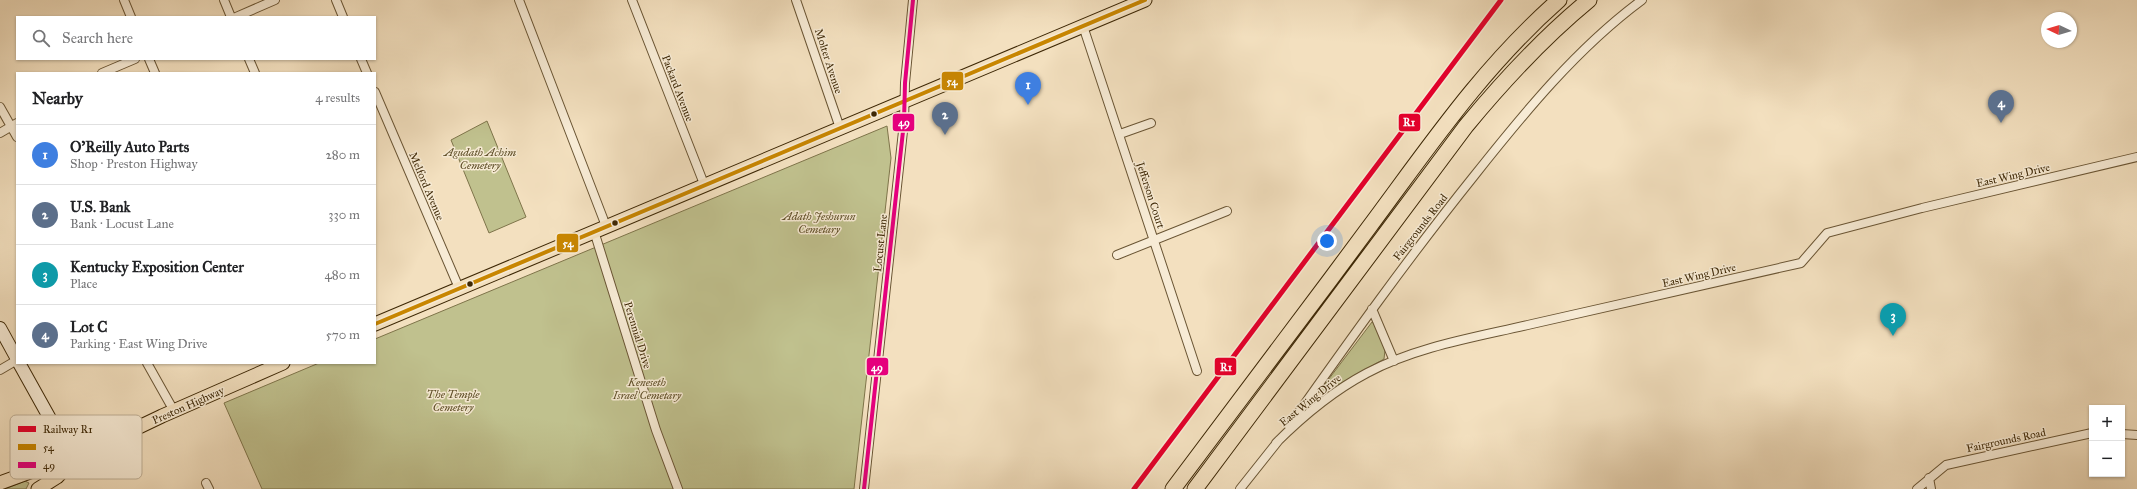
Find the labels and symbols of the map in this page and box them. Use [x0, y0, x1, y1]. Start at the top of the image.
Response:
north arrow [2041, 12, 2077, 48]
street label: Molter Avenue [812, 27, 845, 96]
street label: Packard Avenue [659, 53, 696, 124]
line badge: 54 [941, 71, 964, 91]
pin: 1 [1015, 72, 1041, 105]
text: 54 [947, 75, 958, 89]
pin: 4 [1988, 90, 2014, 123]
pin: 2 [932, 102, 958, 135]
unlabelled marker [869, 109, 879, 119]
line badge: 49 [892, 113, 915, 132]
line badge: R1 [1398, 113, 1421, 132]
text: 49 [898, 116, 910, 130]
text: R1 [1403, 116, 1416, 129]
park label: Agudath Achim Cemetery [443, 146, 516, 172]
street label: Melford Avenue [406, 150, 447, 223]
street label: Jefferson Court [1132, 159, 1167, 230]
street label: East Wing Drive [1975, 161, 2052, 190]
street label: Fairgrounds Road [1390, 191, 1451, 263]
park label: Adath Jeshurun Cemetary [781, 210, 856, 236]
street label: Locust Lane [871, 213, 890, 272]
unlabelled marker [610, 218, 620, 228]
your location [1317, 231, 1337, 251]
line badge: 54 [556, 233, 579, 253]
text: 54 [563, 237, 574, 251]
street label: East Wing Drive [1661, 261, 1738, 290]
unlabelled marker [465, 279, 475, 289]
street label: Perennial Drive [621, 300, 654, 371]
pin: 3 [1880, 303, 1906, 336]
line badge: 49 [866, 357, 889, 376]
line badge: R1 [1214, 357, 1237, 376]
text: 49 [871, 361, 883, 375]
text: R1 [1220, 361, 1233, 374]
street label: East Wing Drive [1277, 371, 1344, 429]
park label: Keneseth Israel Cemetary [612, 376, 682, 402]
street label: Preston Highway [150, 383, 227, 427]
park label: The Temple Cemetery [427, 388, 480, 414]
legend [10, 415, 142, 479]
text: Railway R1 [43, 423, 93, 436]
street label: Fairgrounds Road [1965, 426, 2047, 455]
text: 54 [43, 441, 55, 454]
text: 49 [43, 459, 55, 472]

